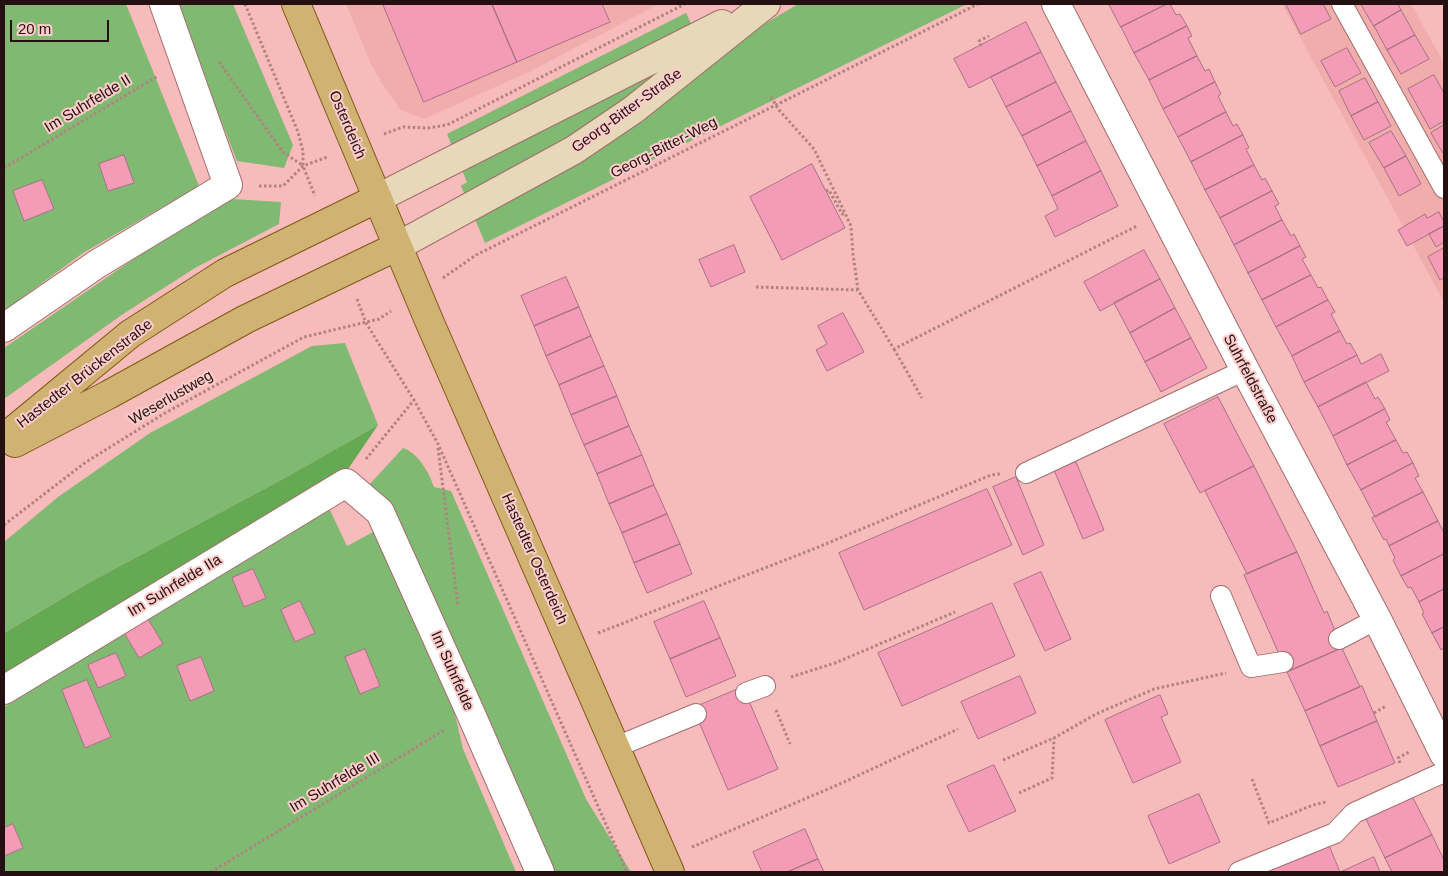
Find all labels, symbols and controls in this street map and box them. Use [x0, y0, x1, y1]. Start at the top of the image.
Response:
scale bar [12, 10, 111, 42]
text: 20 m [18, 20, 51, 37]
street label: Georg-Bitter-Straße [568, 65, 686, 157]
street label: Im Suhrfelde II [42, 71, 134, 137]
street label: Osterdeich [325, 88, 369, 162]
street label: Georg-Bitter-Weg [608, 113, 720, 183]
street label: Hastedter Brückenstraße [14, 316, 156, 432]
street label: Suhrfeldstraße [1219, 331, 1281, 427]
street label: Weserlustweg [126, 367, 216, 429]
street label: Hastedter Osterdeich [497, 491, 571, 627]
street label: Im Suhrfelde IIa [125, 551, 225, 621]
street label: Im Suhrfelde [426, 628, 478, 714]
street label: Im Suhrfelde III [287, 749, 383, 817]

